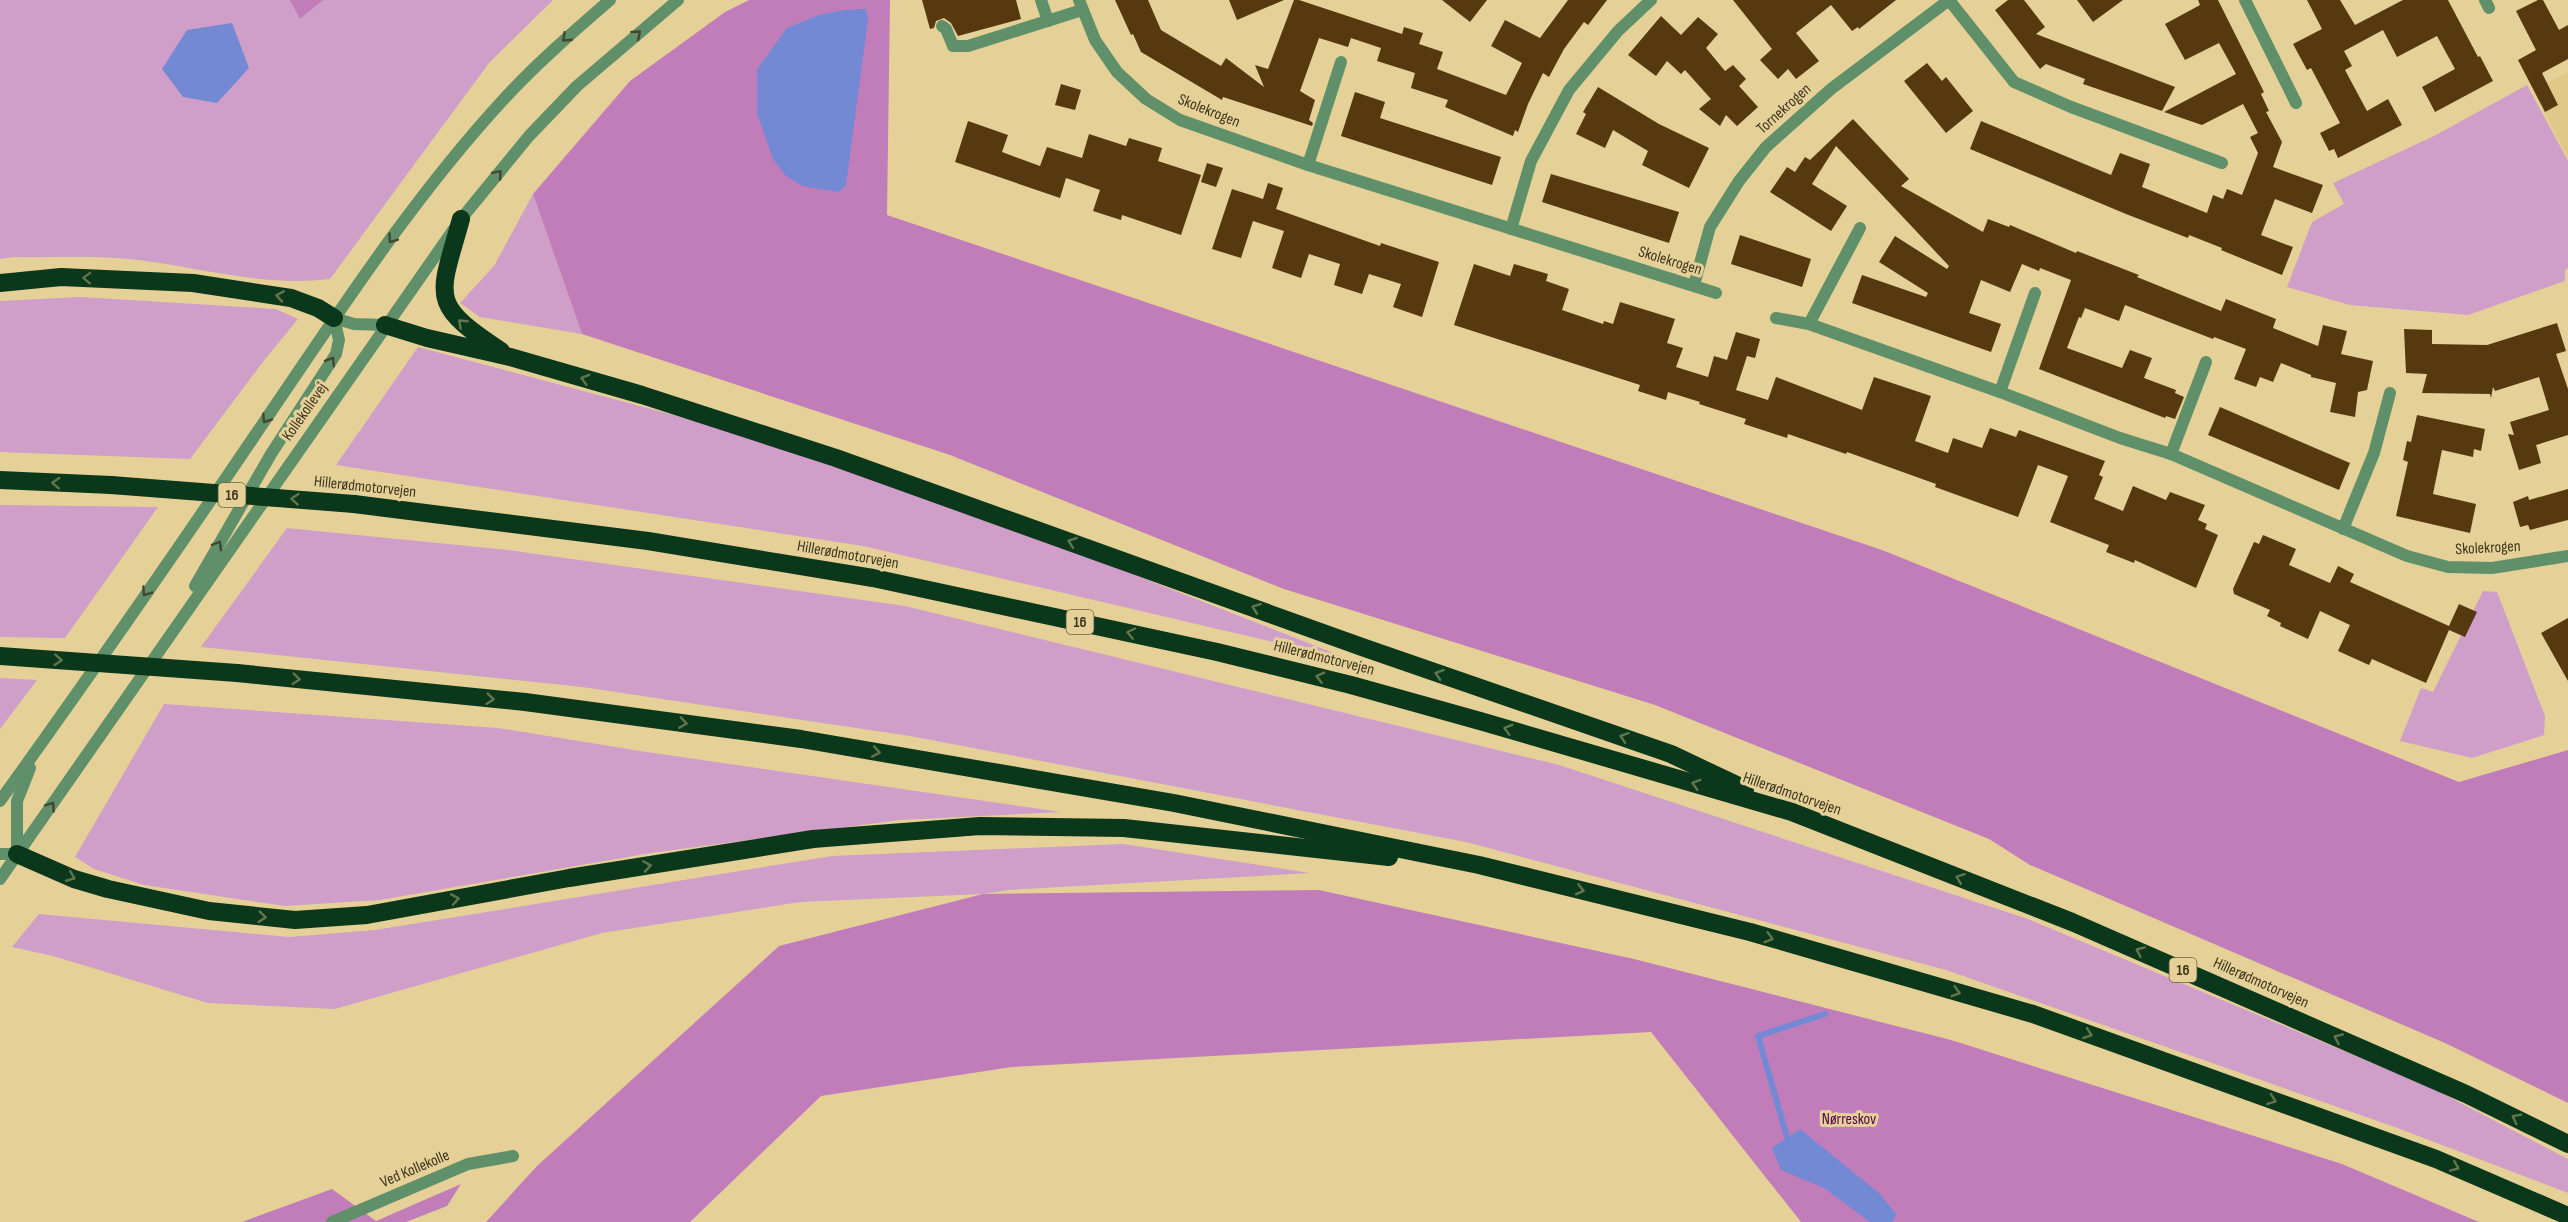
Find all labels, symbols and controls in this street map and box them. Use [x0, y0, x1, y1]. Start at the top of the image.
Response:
one-way arrow [630, 30, 641, 41]
one-way arrow [562, 31, 572, 42]
street label: Tornekrogen [1753, 80, 1815, 138]
street label: Skolekrogen [1175, 90, 1243, 132]
one-way arrow [491, 170, 502, 181]
one-way arrow [388, 232, 399, 243]
street label: Skolekrogen [1636, 242, 1704, 280]
one-way arrow [82, 272, 91, 285]
one-way arrow [276, 290, 286, 303]
one-way arrow [459, 319, 469, 330]
one-way arrow [324, 357, 336, 367]
one-way arrow [581, 374, 591, 386]
street label: Kollekollevej [278, 379, 332, 445]
one-way arrow [262, 413, 273, 424]
street label: Hillerødmotorvejen [313, 472, 417, 502]
one-way arrow [51, 476, 60, 489]
road number: 16 [218, 483, 246, 507]
one-way arrow [291, 493, 300, 506]
one-way arrow [1068, 536, 1078, 549]
street label: Hillerødmotorvejen [796, 537, 900, 573]
street label: Skolekrogen [2455, 537, 2521, 559]
one-way arrow [211, 541, 222, 551]
one-way arrow [142, 586, 153, 597]
one-way arrow [1251, 603, 1262, 616]
road number: 16 [1066, 610, 1094, 634]
one-way arrow [1126, 627, 1136, 640]
street label: Hillerødmotorvejen [1272, 636, 1376, 680]
one-way arrow [54, 654, 63, 667]
one-way arrow [1434, 668, 1445, 681]
one-way arrow [291, 672, 300, 685]
one-way arrow [1316, 672, 1326, 685]
one-way arrow [485, 692, 494, 705]
one-way arrow [678, 717, 688, 729]
one-way arrow [1504, 724, 1514, 736]
one-way arrow [1619, 732, 1630, 745]
one-way arrow [871, 745, 881, 758]
street label: Hillerødmotorvejen [1740, 768, 1844, 820]
one-way arrow [1691, 779, 1702, 791]
one-way arrow [44, 802, 55, 813]
one-way arrow [642, 860, 652, 872]
one-way arrow [65, 870, 76, 882]
one-way arrow [1955, 873, 1966, 885]
one-way arrow [1574, 883, 1584, 896]
one-way arrow [449, 893, 459, 906]
one-way arrow [257, 910, 266, 922]
one-way arrow [1764, 930, 1774, 943]
one-way arrow [2135, 947, 2146, 959]
street label: Hillerødmotorvejen [2210, 953, 2312, 1013]
road number: 16 [2170, 958, 2196, 982]
one-way arrow [1950, 985, 1961, 997]
one-way arrow [2082, 1027, 2093, 1039]
one-way arrow [2333, 1033, 2344, 1045]
one-way arrow [2266, 1093, 2277, 1105]
park label: Nørreskov [1822, 1110, 1876, 1129]
one-way arrow [2511, 1114, 2522, 1125]
street label: Ved Kollekolle [378, 1146, 452, 1192]
one-way arrow [2448, 1160, 2459, 1172]

